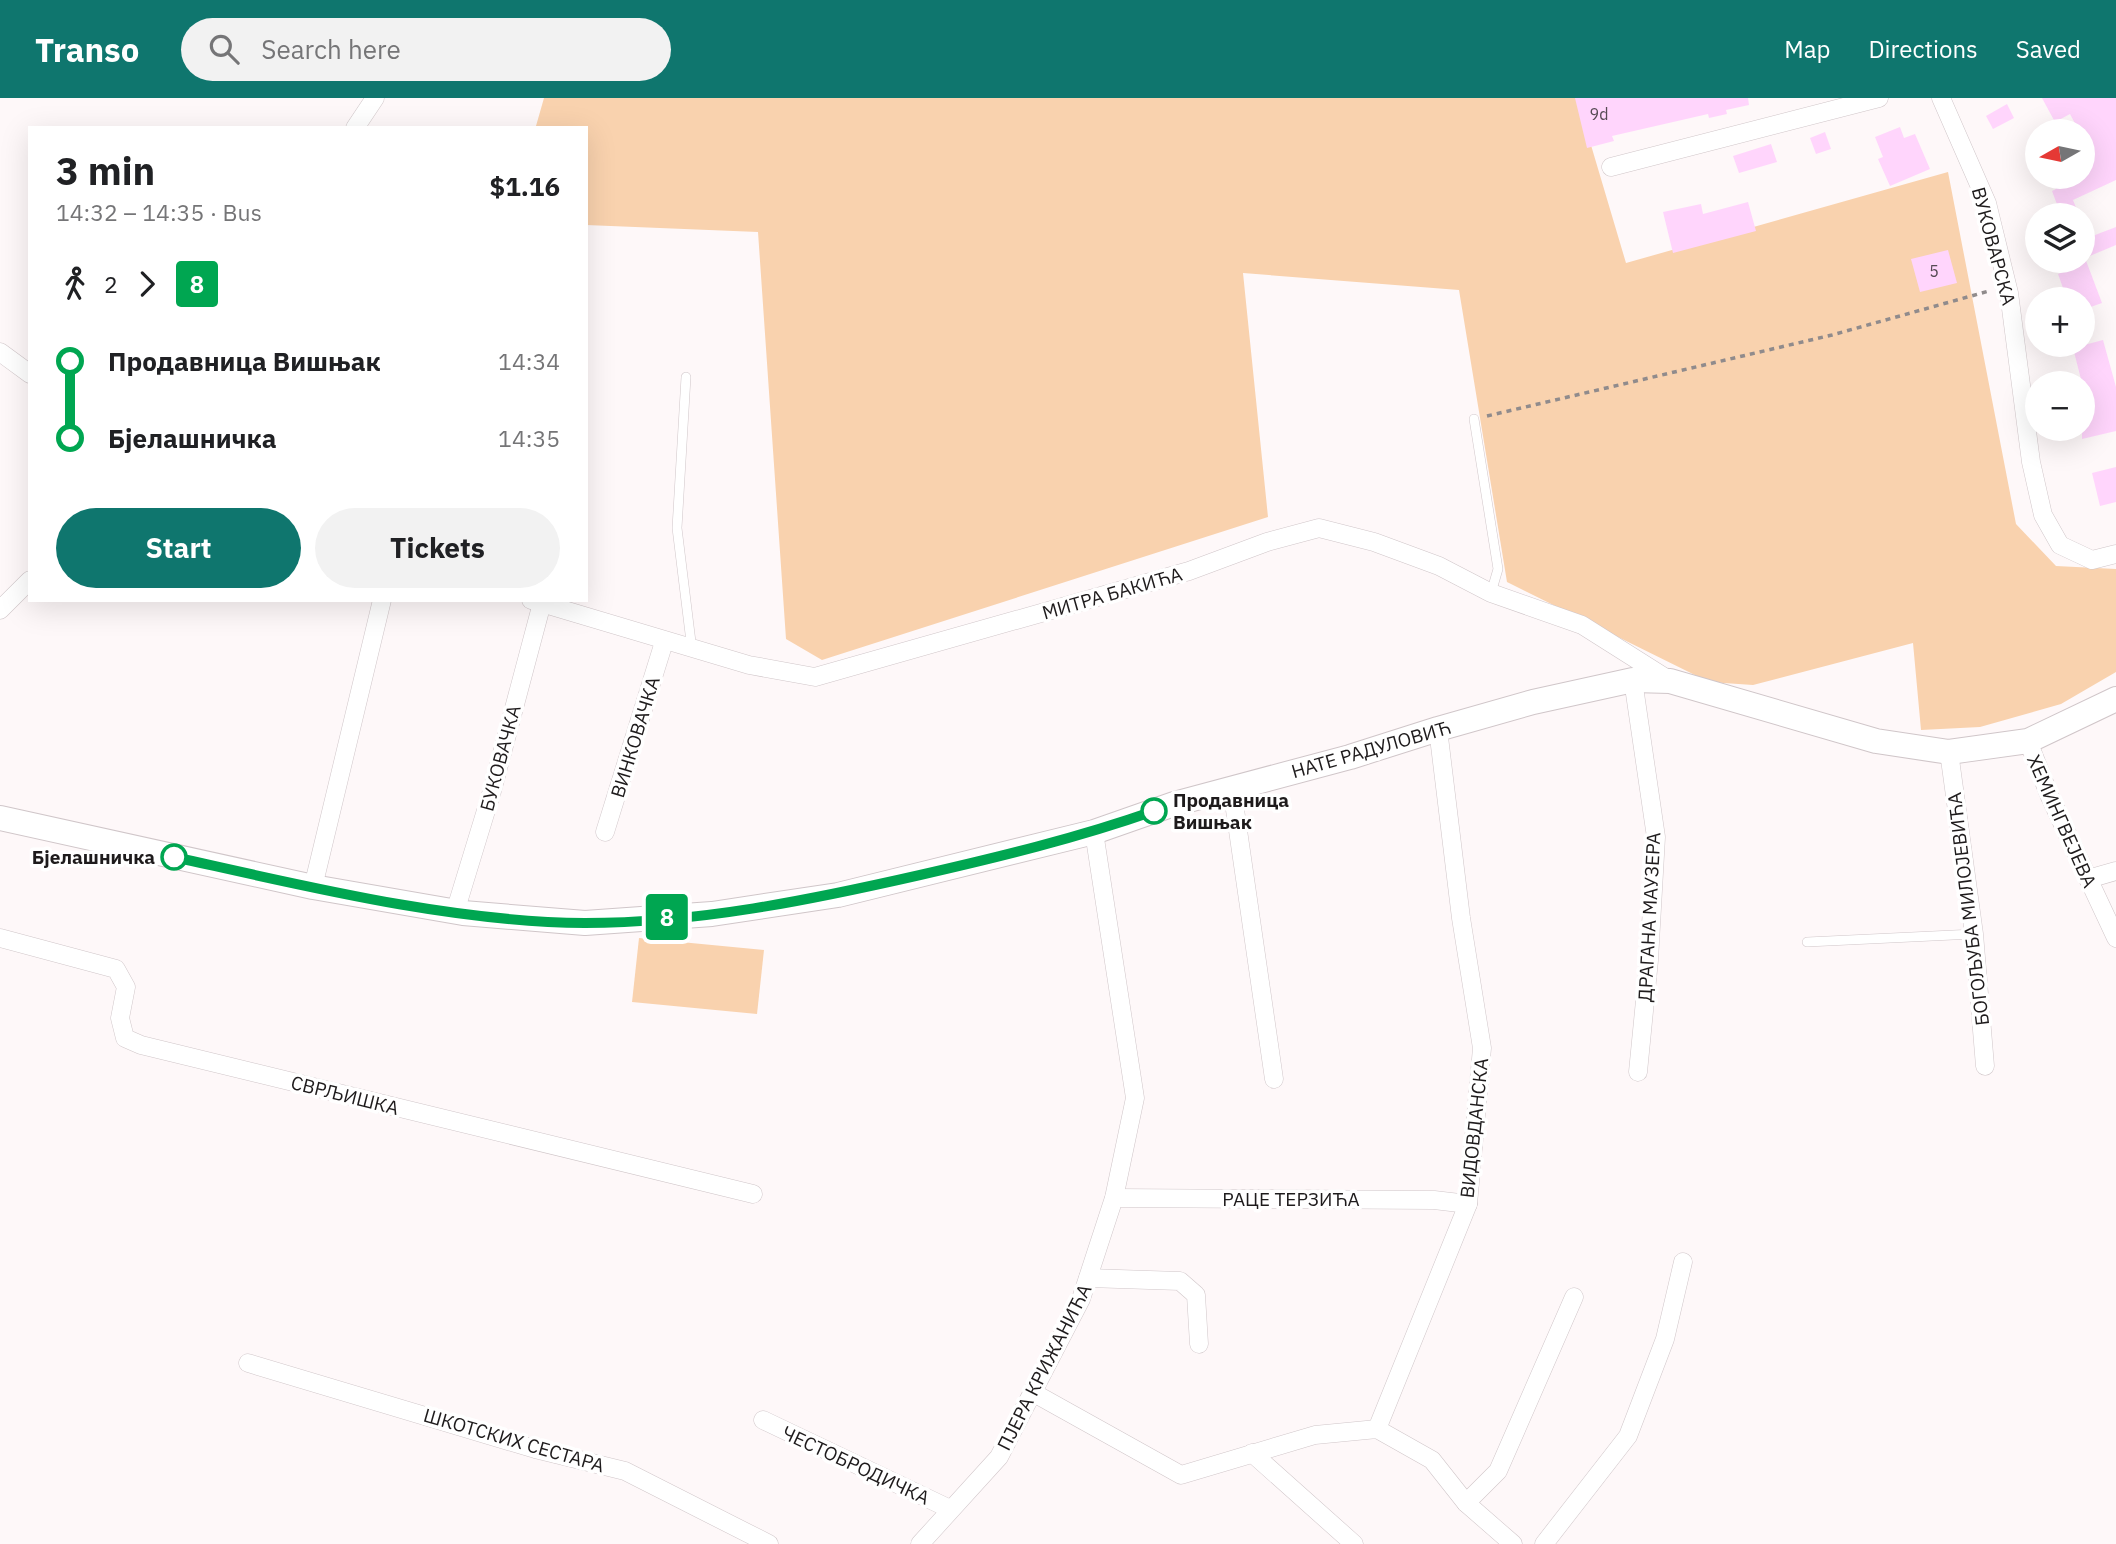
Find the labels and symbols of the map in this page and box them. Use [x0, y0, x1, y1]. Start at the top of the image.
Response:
house number: 9d [1590, 104, 1608, 124]
north arrow [2025, 119, 2095, 189]
street label: ВУКОВАРСКА [1967, 184, 2021, 308]
house number: 5 [1929, 261, 1939, 281]
street label: МИТРА БАКИЋА [1039, 562, 1185, 624]
street label: ВИНКОВАЧКА [605, 674, 665, 800]
street label: БУКОВАЧКА [474, 702, 526, 814]
street label: НАТЕ РАДУЛОВИЋ [1288, 715, 1454, 783]
street label: ХЕМИНГВЕЈЕВА [2022, 751, 2102, 891]
place label: Продавница Вишњак [1173, 788, 1289, 834]
street label: БОГОЉУБА МИЛОЈЕВИЋА [1942, 791, 1994, 1027]
marker: Продавница Вишњак [1141, 798, 1167, 824]
street label: ДРАГАНА МАУЗЕРА [1633, 831, 1665, 1003]
marker: Бјелашничка [161, 844, 187, 870]
place label: Бјелашничка [32, 845, 155, 869]
line badge: 8 [644, 894, 690, 940]
street label: ВИДОВДАНСКА [1455, 1057, 1493, 1199]
street label: СВРЉИШКА [289, 1070, 401, 1120]
street label: РАЦЕ ТЕРЗИЋА [1222, 1187, 1360, 1211]
street label: ПЈЕРА КРИЖАНИЋА [992, 1280, 1096, 1454]
street label: ШКОТСКИХ СЕСТАРА [421, 1403, 607, 1477]
street label: ЧЕСТОБРОДИЧКА [778, 1420, 934, 1510]

